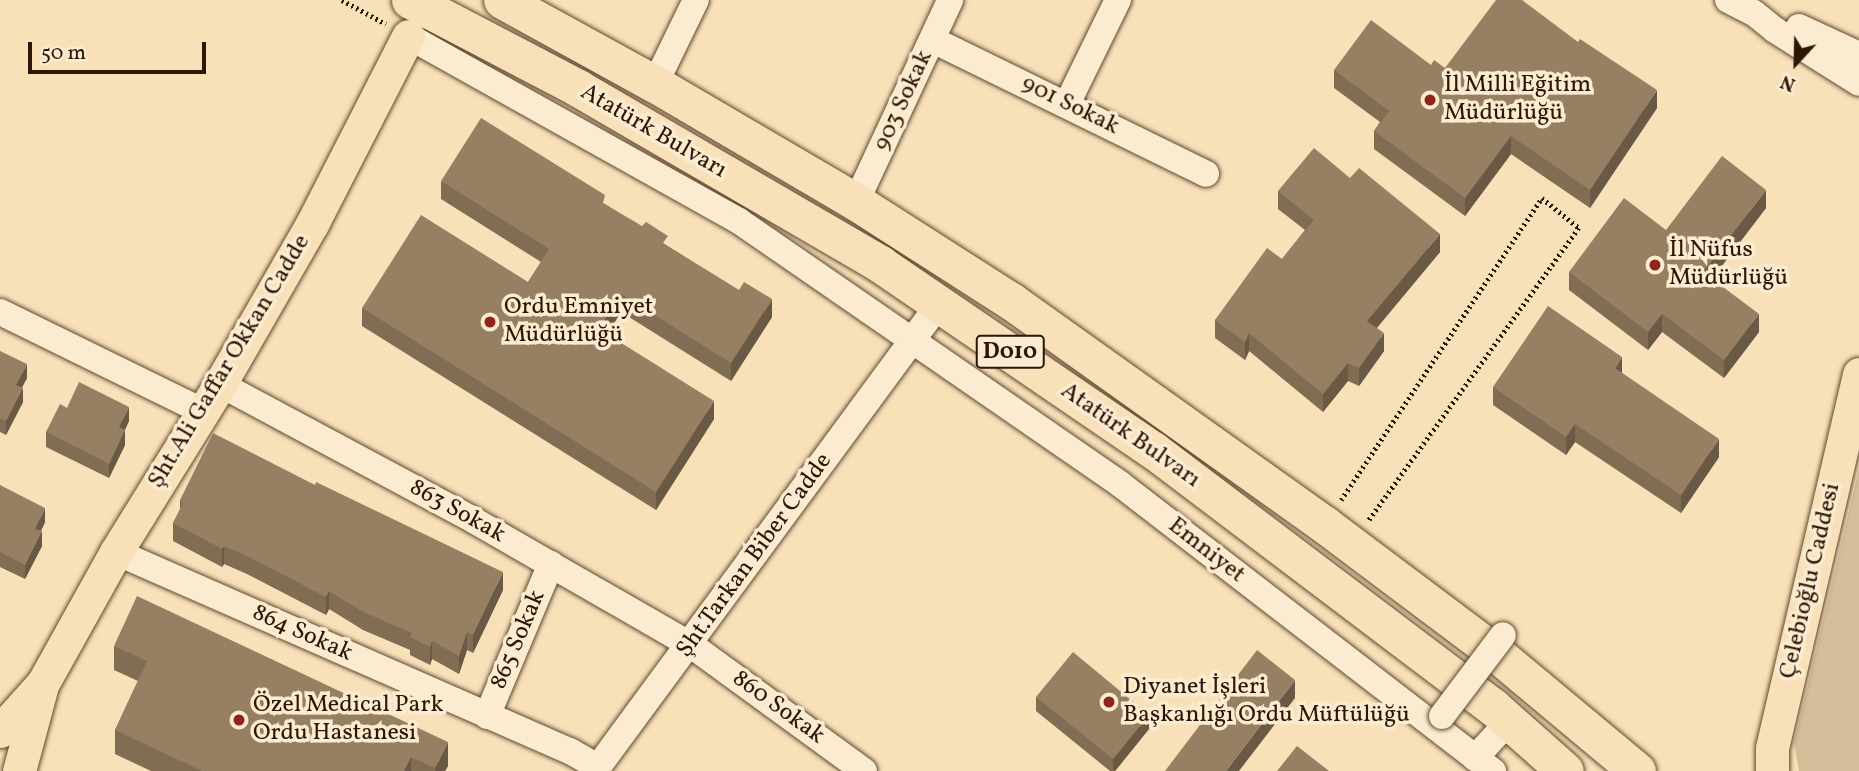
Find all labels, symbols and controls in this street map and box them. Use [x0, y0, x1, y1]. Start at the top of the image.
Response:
scale bar [32, 28, 210, 72]
north arrow [1761, 28, 1831, 98]
text: 50 m [41, 39, 86, 68]
street label: 903 Sokak [868, 46, 940, 156]
text: N [1777, 68, 1799, 97]
street label: 901 Sokak [1016, 70, 1124, 142]
place label: İl Milli Eğitim Müdürlüğü [1444, 72, 1591, 128]
street label: Atatürk Bulvarı [575, 79, 731, 185]
marker: İl Milli Eğitim Müdürlüğü [1422, 92, 1438, 108]
street label: Şht.Ali Gaffar Okkan Cadde [143, 230, 317, 494]
place label: İl Nüfus Müdürlüğü [1669, 237, 1788, 293]
marker: İl Nüfus Müdürlüğü [1647, 257, 1663, 273]
place label: Ordu Emniyet Müdürlüğü [504, 294, 653, 350]
marker: Ordu Emniyet Müdürlüğü [482, 314, 498, 330]
road number: D010 [975, 332, 1045, 372]
street label: Atatürk Bulvarı [1055, 377, 1205, 495]
street label: Şht.Tarkan Biber Cadde [671, 448, 839, 664]
street label: 863 Sokak [404, 474, 510, 550]
street label: Çelebioğlu Caddesi [1774, 480, 1848, 682]
street label: Emniyet [1162, 512, 1250, 590]
street label: 865 Sokak [485, 586, 553, 694]
street label: 864 Sokak [247, 599, 357, 669]
street label: 860 Sokak [726, 665, 830, 751]
place label: Diyanet İşleri Başkanlığı Ordu Müftülüğü [1123, 674, 1410, 730]
place label: Özel Medical Park Ordu Hastanesi [253, 692, 444, 748]
marker: Diyanet İşleri Başkanlığı Ordu Müftülüğü [1101, 694, 1117, 710]
marker: Özel Medical Park Ordu Hastanesi [231, 712, 247, 728]

